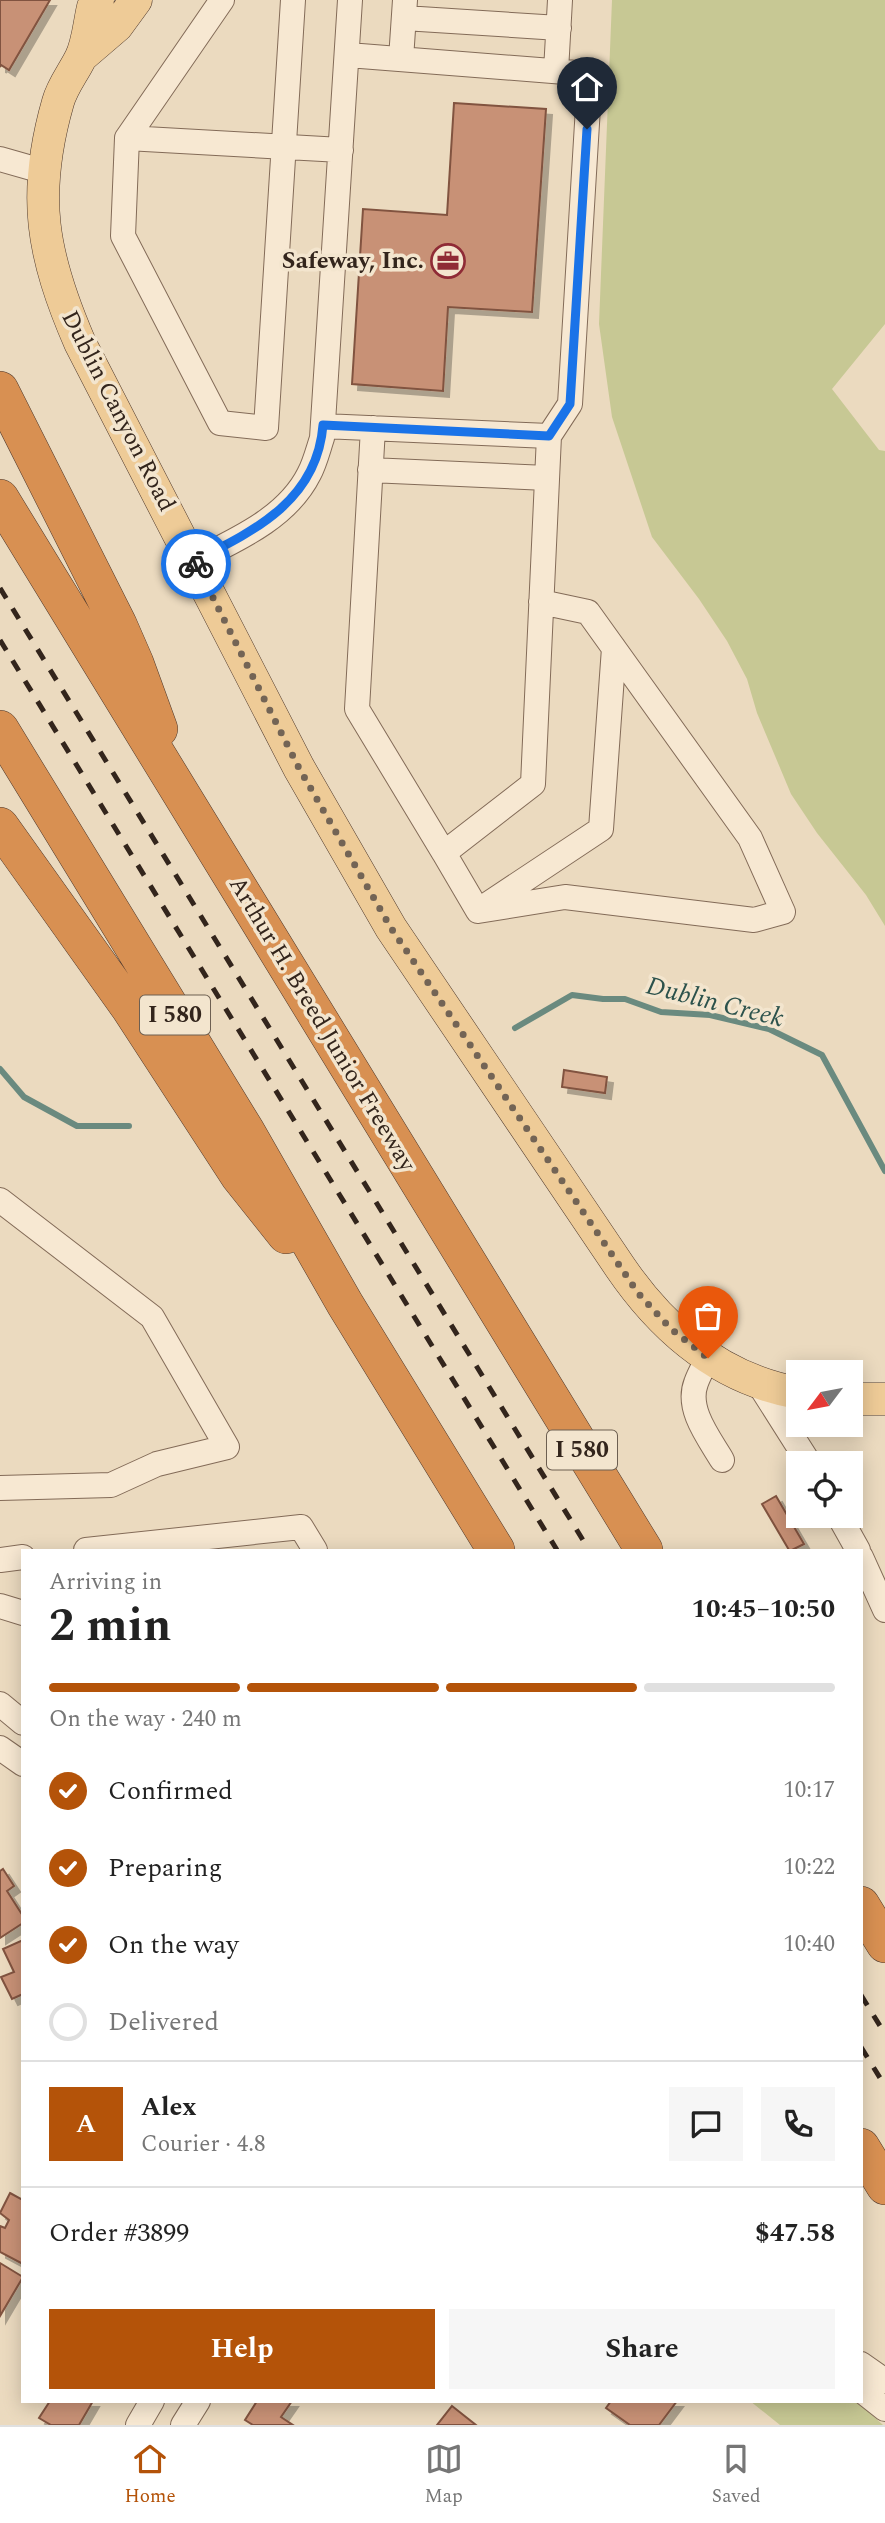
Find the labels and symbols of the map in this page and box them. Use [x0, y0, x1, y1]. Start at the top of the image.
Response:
pin [557, 57, 617, 129]
office icon: Safeway, Inc. [429, 242, 467, 280]
place label: Safeway, Inc. [282, 243, 424, 279]
street label: Dublin Canyon Road [52, 304, 184, 518]
courier [161, 529, 231, 599]
street label: Arthur H. Breed Junior Freeway [219, 870, 425, 1180]
water label: Dublin Creek [642, 966, 788, 1038]
road number: I 580 [140, 996, 210, 1034]
pin [678, 1286, 738, 1358]
north arrow [786, 1360, 863, 1437]
road number: I 580 [547, 1430, 617, 1470]

